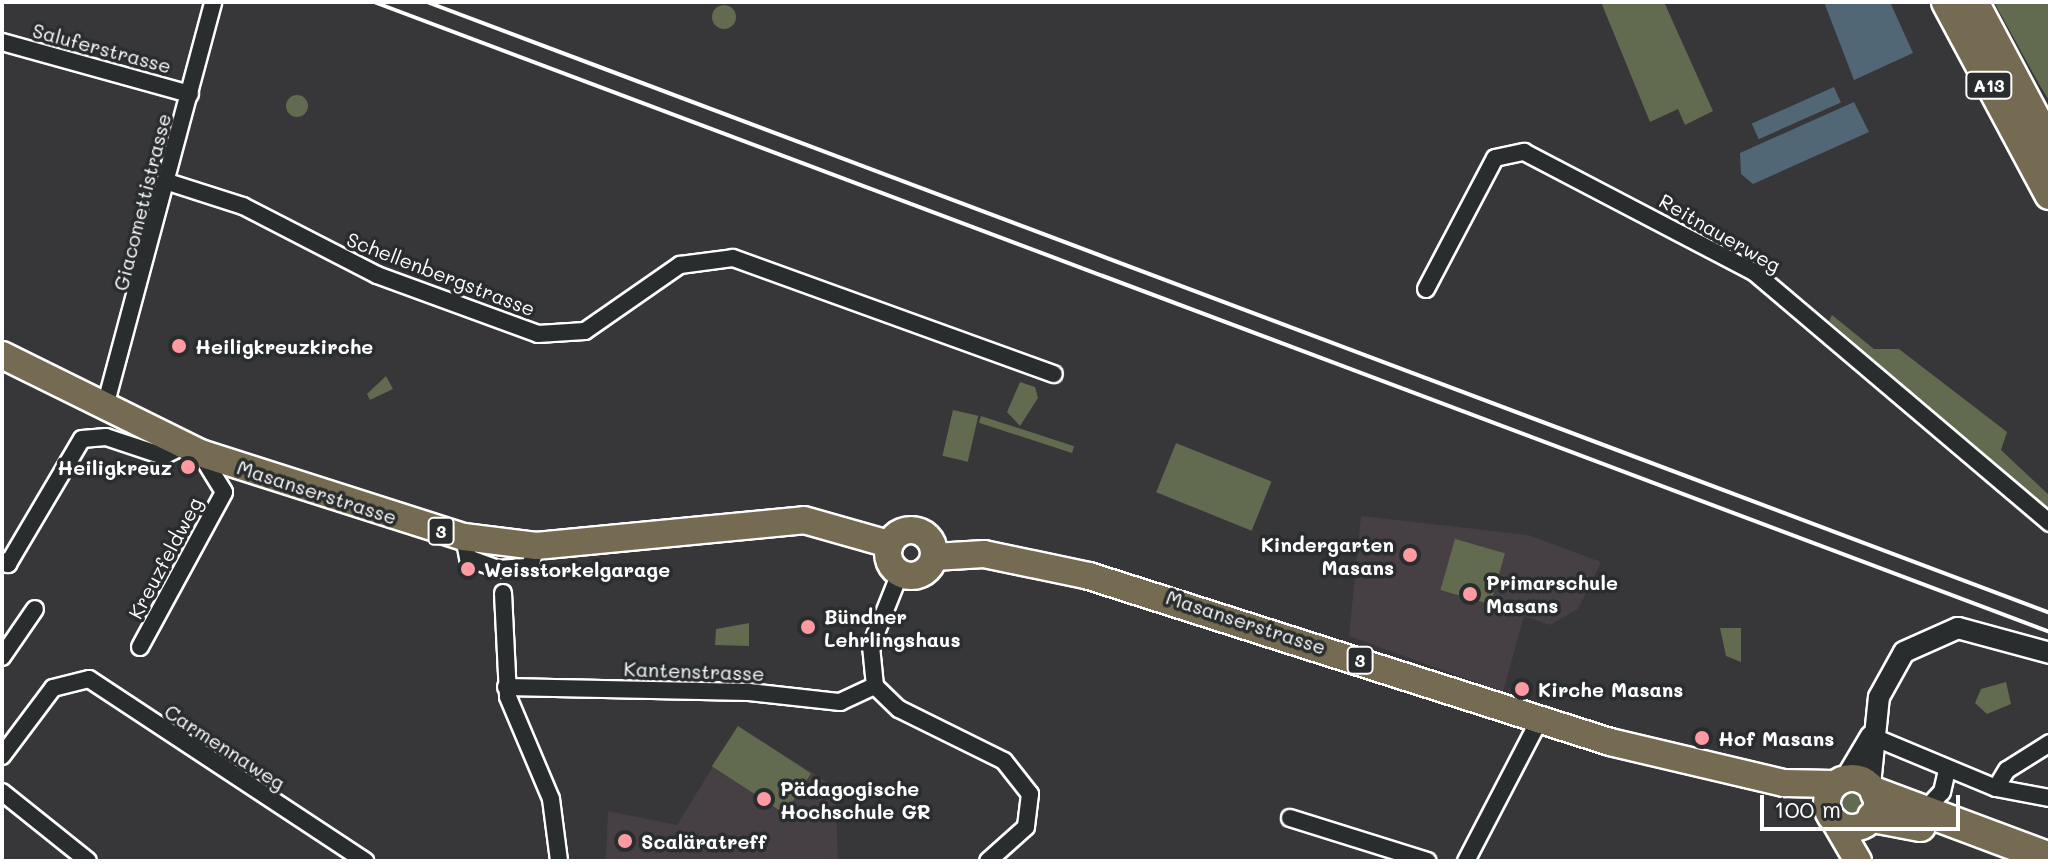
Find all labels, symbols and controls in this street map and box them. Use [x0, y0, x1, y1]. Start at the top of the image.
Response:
street label: Saluferstrasse [30, 18, 174, 78]
road number: A13 [1965, 71, 2013, 99]
street label: Giacomettistrasse [108, 111, 176, 293]
street label: Reitnauerweg [1655, 188, 1785, 278]
street label: Schellenbergstrasse [343, 227, 539, 321]
place label: Heiligkreuzkirche [195, 334, 373, 358]
marker: Heiligkreuzkirche [170, 337, 188, 355]
place label: Heiligkreuz [57, 455, 172, 479]
street label: Masanserstrasse [234, 455, 400, 529]
marker: Heiligkreuz [179, 458, 197, 476]
street label: Kreuzfeldweg [123, 493, 207, 623]
road number: 3 [427, 517, 455, 545]
place label: Kindergarten Masans [1261, 532, 1394, 579]
marker: Kindergarten Masans [1401, 546, 1419, 564]
place label: Weisstorkelgarage [484, 557, 670, 581]
marker: Weisstorkelgarage [459, 560, 477, 578]
place label: Primarschule Masans [1486, 570, 1618, 617]
street label: Masanserstrasse [1163, 585, 1329, 659]
marker: Primarschule Masans [1461, 585, 1479, 603]
place label: Bündner Lehrlingshaus [824, 604, 961, 651]
marker: Bündner Lehrlingshaus [799, 618, 817, 636]
road number: 3 [1346, 646, 1374, 674]
street label: Kantenstrasse [623, 657, 765, 685]
place label: Kirche Masans [1538, 677, 1683, 701]
marker: Kirche Masans [1513, 680, 1531, 698]
street label: Carmennaweg [160, 699, 290, 795]
place label: Hof Masans [1718, 726, 1834, 750]
marker: Hof Masans [1693, 729, 1711, 747]
place label: Pädagogische Hochschule GR [780, 776, 931, 823]
scale bar [1764, 779, 1964, 829]
marker: Pädagogische Hochschule GR [755, 790, 773, 808]
text: 100 m [1774, 793, 1841, 824]
place label: Scaläratreff [641, 829, 766, 853]
marker: Scaläratreff [616, 832, 634, 850]

